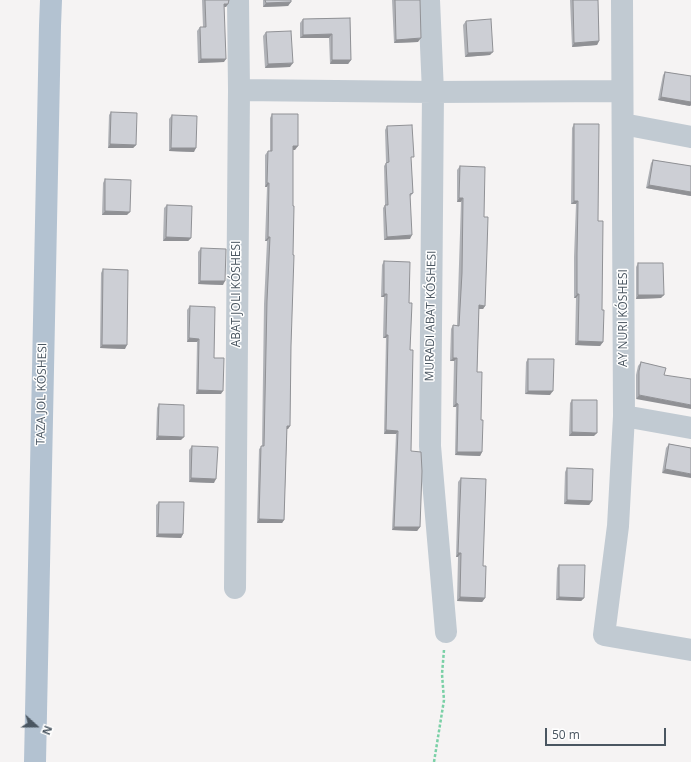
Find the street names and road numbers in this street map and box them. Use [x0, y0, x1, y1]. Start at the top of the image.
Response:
street label: ABAT JOLI KÓSHESI [230, 241, 244, 347]
street label: MURADI ABAT KÓSHESI [423, 250, 439, 382]
street label: AY NURI KÓSHESI [617, 269, 631, 367]
street label: TAZA JOL KÓSHESI [34, 343, 50, 445]

